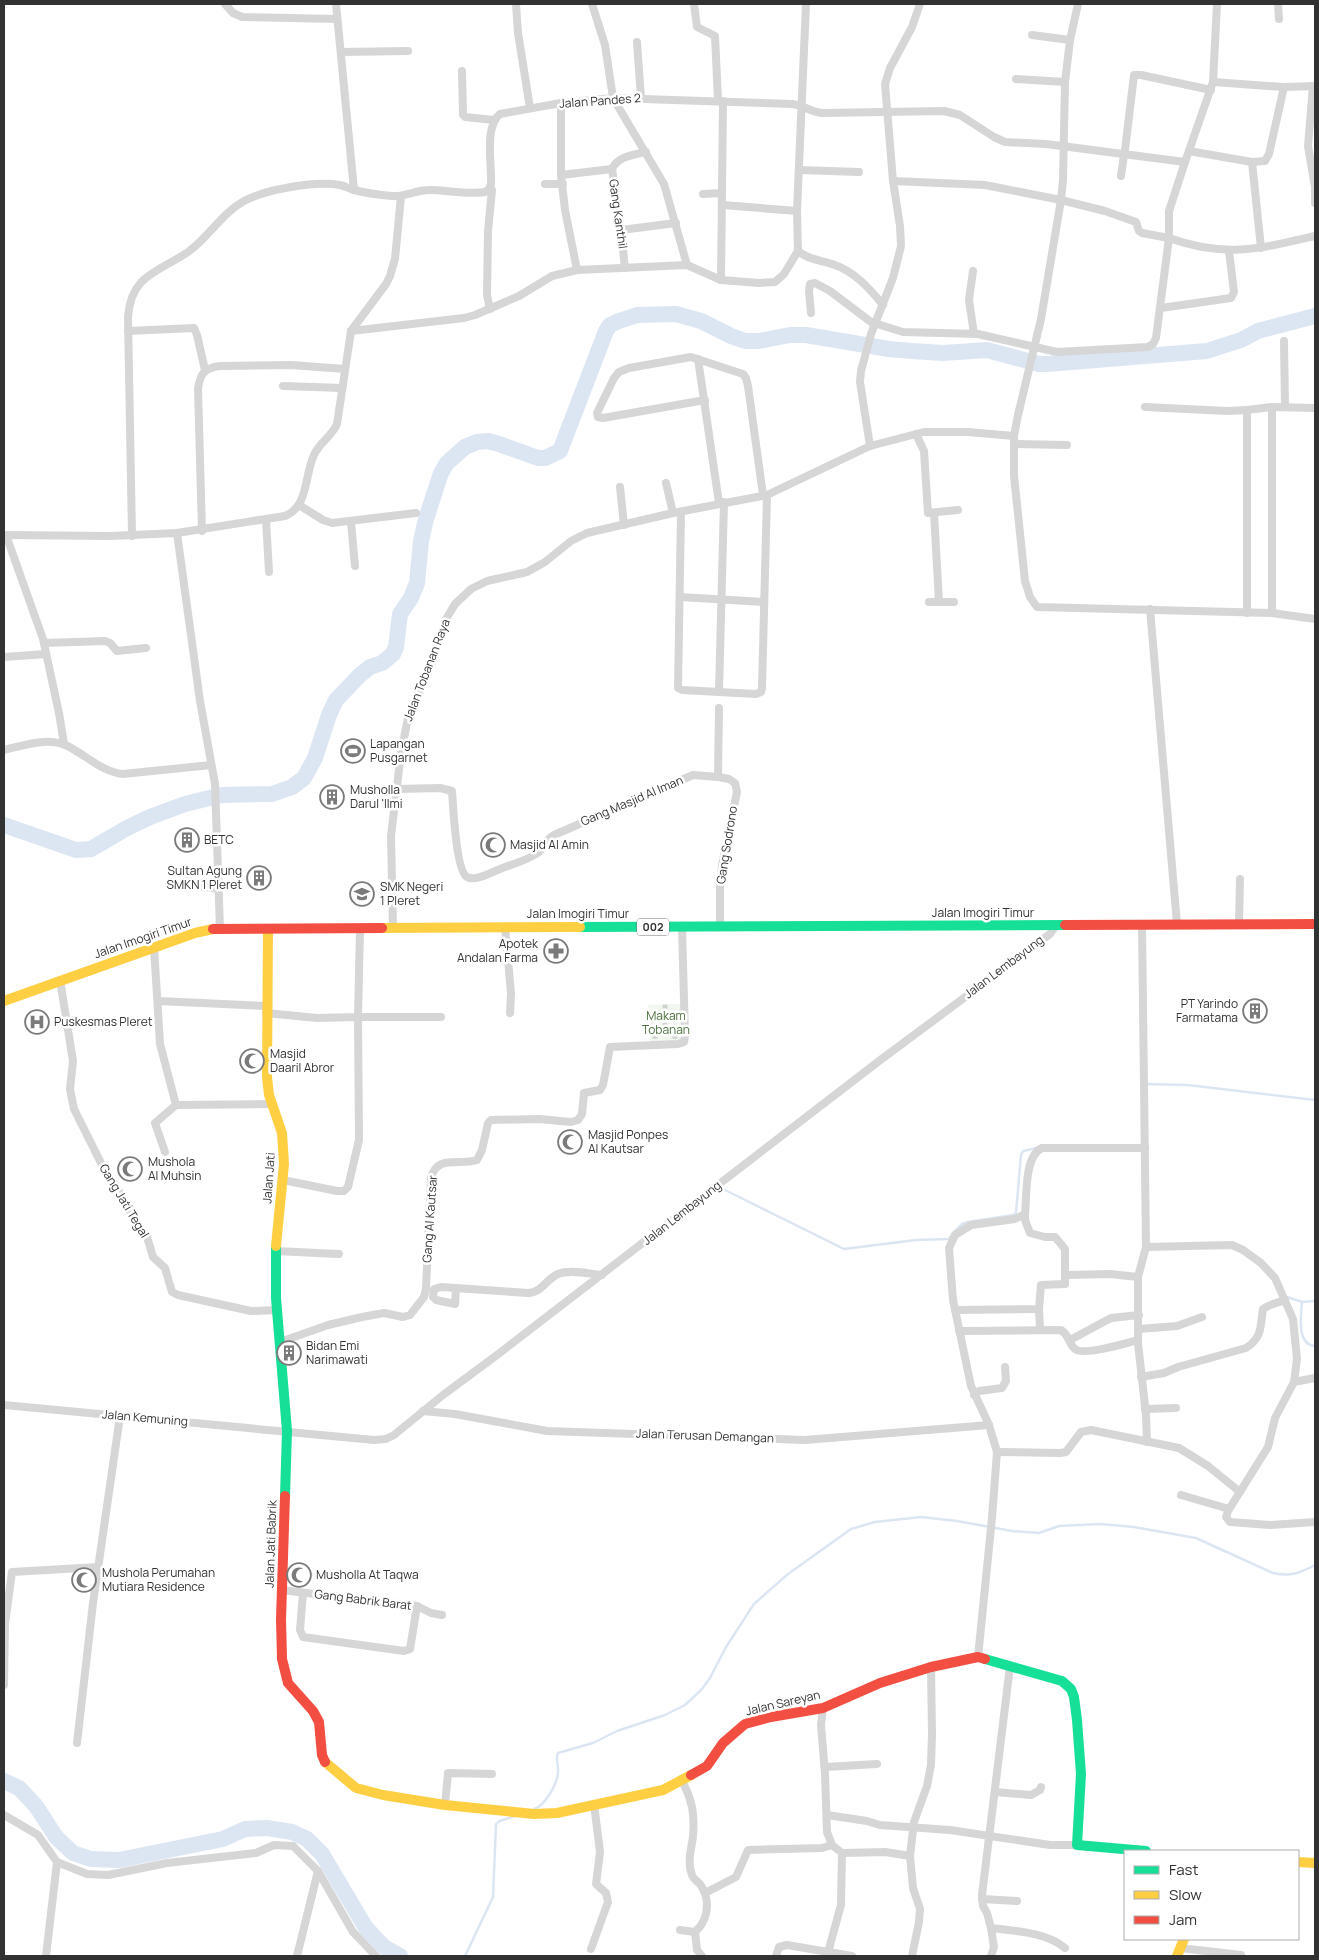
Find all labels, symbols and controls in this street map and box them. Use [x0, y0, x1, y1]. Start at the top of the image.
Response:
street label: Jalan Pandes 2 [559, 89, 641, 112]
street label: Gang Kanthil [605, 178, 632, 250]
street label: Jalan Tobanan Raya [399, 616, 454, 723]
place label: Lapangan Pusgarnet [370, 735, 428, 766]
sports icon: Lapangan Pusgarnet [340, 738, 366, 764]
street label: Gang Masjid Al Iman [578, 771, 686, 830]
place label: Musholla Darul 'Ilmi [350, 781, 403, 812]
building icon: Musholla Darul 'Ilmi [319, 784, 345, 810]
street label: Gang Sodrono [712, 805, 741, 885]
building icon: BETC [174, 827, 200, 853]
place label: BETC [204, 831, 234, 848]
mosque icon: Masjid Al Amin [480, 832, 506, 858]
place label: Masjid Al Amin [510, 836, 589, 853]
place label: Sultan Agung SMKN 1 Pleret [167, 862, 242, 893]
building icon: Sultan Agung SMKN 1 Pleret [246, 865, 272, 891]
place label: SMK Negeri 1 Pleret [380, 878, 443, 909]
school or university icon: SMK Negeri 1 Pleret [349, 881, 375, 907]
street label: Jalan Imogiri Timur [932, 904, 1035, 921]
street label: Jalan Imogiri Timur [527, 905, 630, 922]
street label: Jalan Imogiri Timur [92, 913, 195, 962]
road number: 002 [637, 919, 669, 936]
street label: Jalan Lembayung [960, 931, 1047, 1002]
place label: Apotek Andalan Farma [457, 935, 539, 966]
pharmacy icon: Apotek Andalan Farma [543, 938, 569, 964]
place label: PT Yarindo Farmatama [1176, 995, 1238, 1026]
building icon: PT Yarindo Farmatama [1242, 998, 1268, 1024]
park label: Makam Tobanan [642, 1007, 690, 1038]
hospital icon: Puskesmas Pleret [24, 1009, 50, 1035]
place label: Puskesmas Pleret [54, 1013, 153, 1030]
place label: Masjid Daaril Abror [270, 1045, 335, 1076]
mosque icon: Masjid Daaril Abror [239, 1048, 265, 1074]
place label: Masjid Ponpes Al Kautsar [588, 1126, 668, 1157]
mosque icon: Masjid Ponpes Al Kautsar [557, 1129, 583, 1155]
street label: Jalan Jati [258, 1152, 279, 1204]
place label: Mushola Al Muhsin [148, 1153, 201, 1184]
mosque icon: Mushola Al Muhsin [117, 1156, 143, 1182]
street label: Gang Jati Tegal [96, 1160, 153, 1241]
street label: Gang Al Kautsar [418, 1174, 441, 1263]
street label: Jalan Lembayung [639, 1177, 725, 1249]
place label: Bidan Emi Narimawati [306, 1337, 368, 1368]
building icon: Bidan Emi Narimawati [276, 1340, 302, 1366]
street label: Jalan Kemuning [101, 1405, 189, 1430]
street label: Jalan Terusan Demangan [636, 1425, 774, 1446]
street label: Jalan Jati Babrik [260, 1499, 281, 1588]
mosque icon: Musholla At Taqwa [286, 1562, 312, 1588]
place label: Mushola Perumahan Mutiara Residence [102, 1564, 215, 1595]
place label: Musholla At Taqwa [316, 1566, 419, 1583]
mosque icon: Mushola Perumahan Mutiara Residence [71, 1567, 97, 1593]
street label: Gang Babrik Barat [313, 1585, 413, 1614]
street label: Jalan Sareyan [744, 1686, 822, 1719]
legend [1124, 1850, 1299, 1940]
text: Fast [1169, 1859, 1198, 1880]
text: Slow [1169, 1884, 1202, 1905]
text: Jam [1169, 1909, 1197, 1930]

